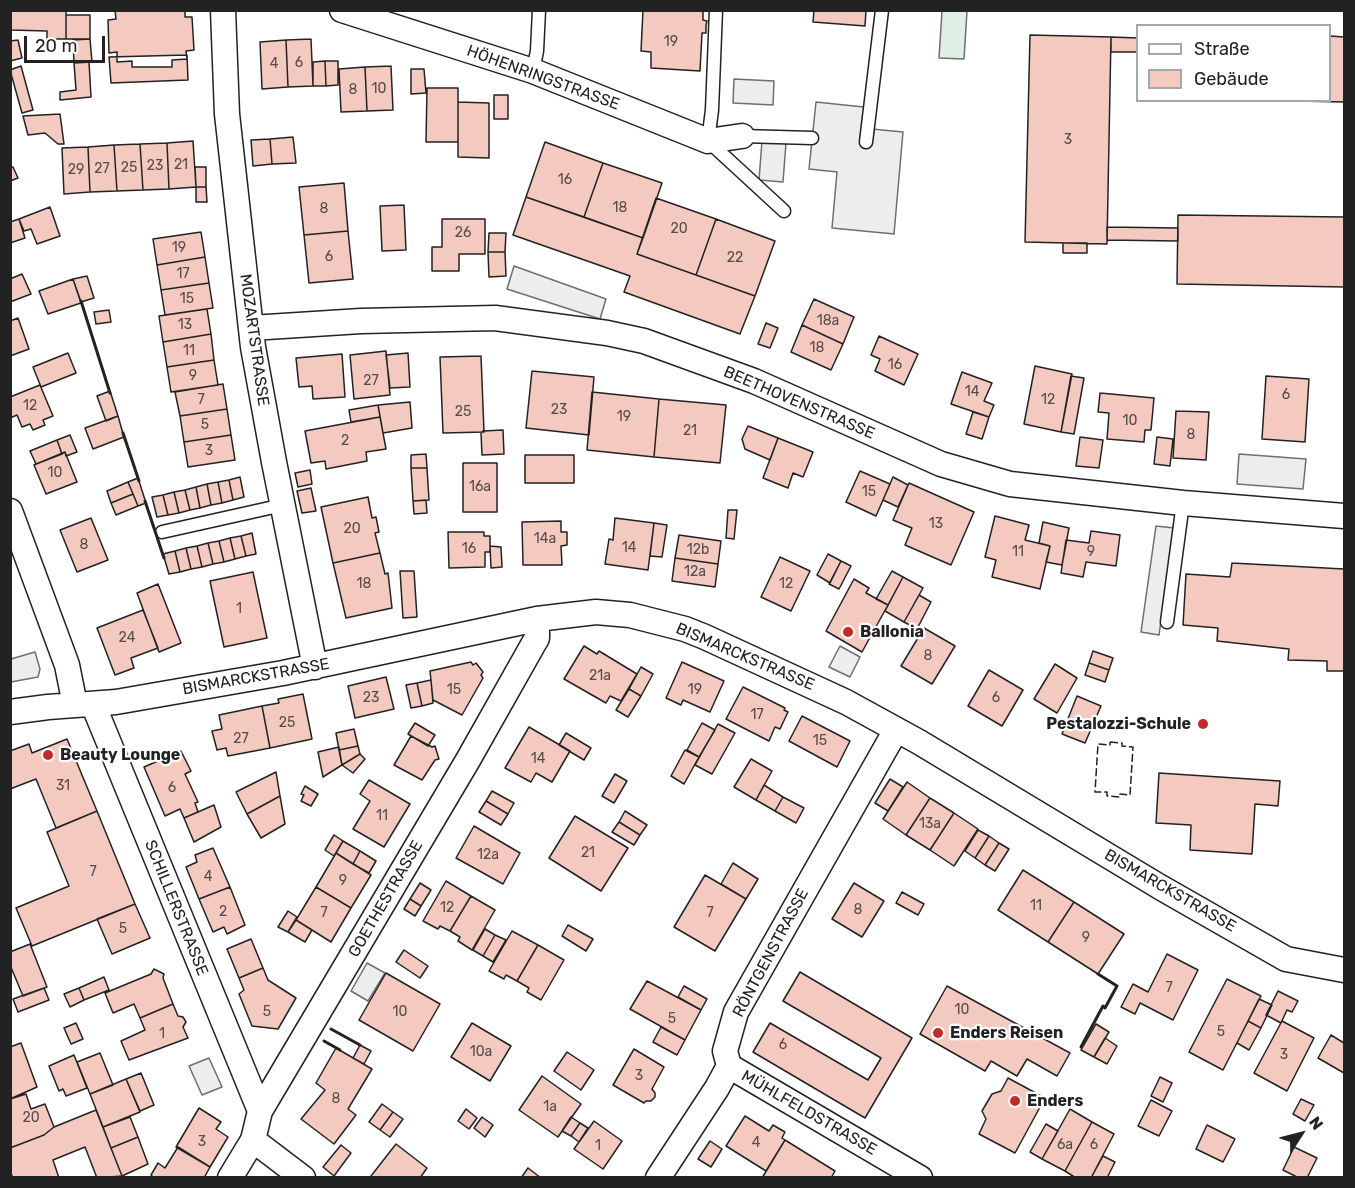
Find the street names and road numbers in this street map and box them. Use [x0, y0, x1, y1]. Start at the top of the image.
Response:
street label: HÖHENRINGSTRASSE [464, 41, 622, 115]
street label: MOZARTSTRASSE [235, 273, 273, 407]
street label: BEETHOVENSTRASSE [721, 362, 877, 444]
street label: BISMARCKSTRASSE [673, 619, 817, 695]
street label: BISMARCKSTRASSE [181, 655, 331, 699]
street label: SCHILLERSTRASSE [140, 837, 212, 979]
street label: GOETHESTRASSE [345, 837, 427, 961]
street label: BISMARCKSTRASSE [1101, 846, 1239, 936]
street label: RÖNTGENSTRASSE [729, 885, 813, 1021]
street label: MÜHLFELDSTRASSE [738, 1066, 880, 1160]

